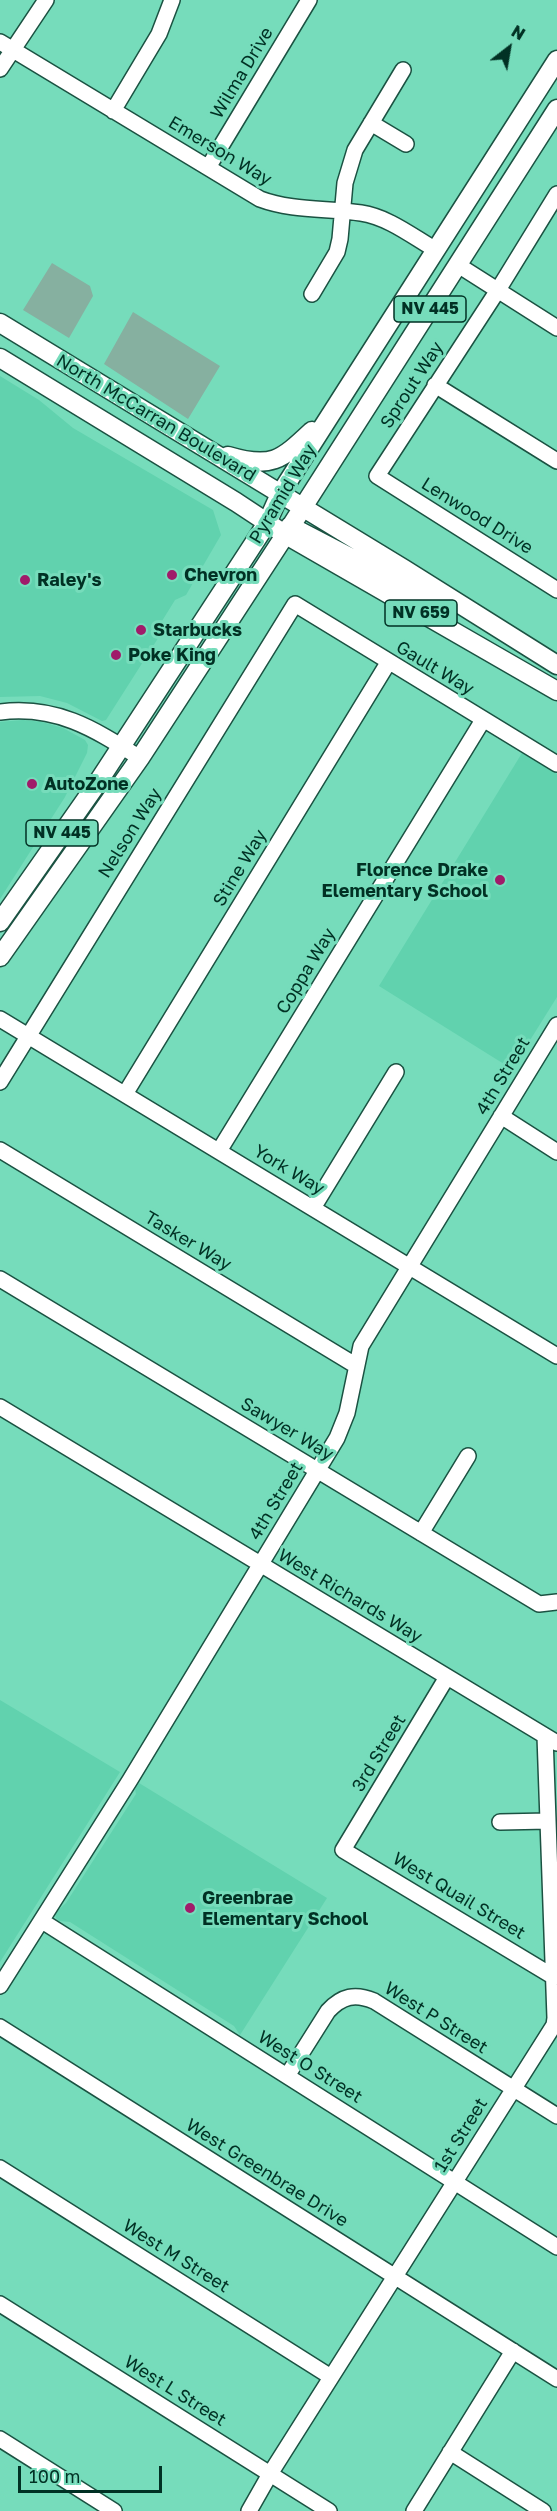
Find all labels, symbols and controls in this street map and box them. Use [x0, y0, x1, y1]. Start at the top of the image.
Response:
north arrow [479, 18, 539, 78]
text: N [508, 21, 529, 44]
street label: Wilma Drive [206, 23, 278, 123]
street label: Emerson Way [164, 112, 276, 190]
road number: NV 445 [394, 296, 466, 322]
street label: Sprout Way [376, 337, 448, 433]
street label: North McCarran Boulevard [52, 350, 260, 486]
street label: Pyramid Way [245, 440, 321, 548]
street label: Lenwood Drive [417, 473, 537, 559]
place label: Chevron [184, 564, 257, 586]
marker: Chevron [165, 568, 179, 582]
place label: Raley's [37, 569, 102, 591]
marker: Raley's [18, 573, 32, 587]
road number: NV 659 [385, 600, 457, 626]
place label: Starbucks [153, 619, 242, 641]
marker: Starbucks [134, 623, 148, 637]
street label: Gault Way [392, 636, 478, 700]
place label: Poke King [128, 644, 216, 666]
marker: Poke King [109, 648, 123, 662]
place label: AutoZone [44, 773, 129, 795]
marker: AutoZone [25, 777, 39, 791]
street label: Nelson Way [94, 784, 166, 882]
road number: NV 445 [26, 820, 98, 846]
street label: Stine Way [209, 826, 271, 910]
place label: Florence Drake Elementary School [322, 859, 488, 902]
marker: Florence Drake Elementary School [493, 873, 507, 887]
street label: Coppa Way [272, 924, 340, 1018]
street label: 4th Street [471, 1033, 535, 1119]
street label: York Way [250, 1140, 328, 1200]
street label: Tasker Way [141, 1207, 235, 1275]
street label: Sawyer Way [237, 1393, 337, 1465]
street label: 4th Street [244, 1458, 308, 1544]
street label: West Richards Way [274, 1544, 426, 1648]
street label: 3rd Street [348, 1710, 410, 1796]
street label: West Quail Street [389, 1848, 529, 1944]
place label: Greenbrae Elementary School [202, 1887, 368, 1930]
marker: Greenbrae Elementary School [183, 1901, 197, 1915]
street label: West P Street [380, 1978, 492, 2058]
street label: West O Street [254, 2026, 366, 2108]
street label: 1st Street [430, 2094, 492, 2176]
street label: West Greenbrae Drive [182, 2114, 352, 2232]
street label: West M Street [119, 2215, 233, 2297]
street label: West L Street [120, 2351, 230, 2431]
scale bar [21, 2454, 165, 2492]
text: 100 m [29, 2465, 80, 2487]

